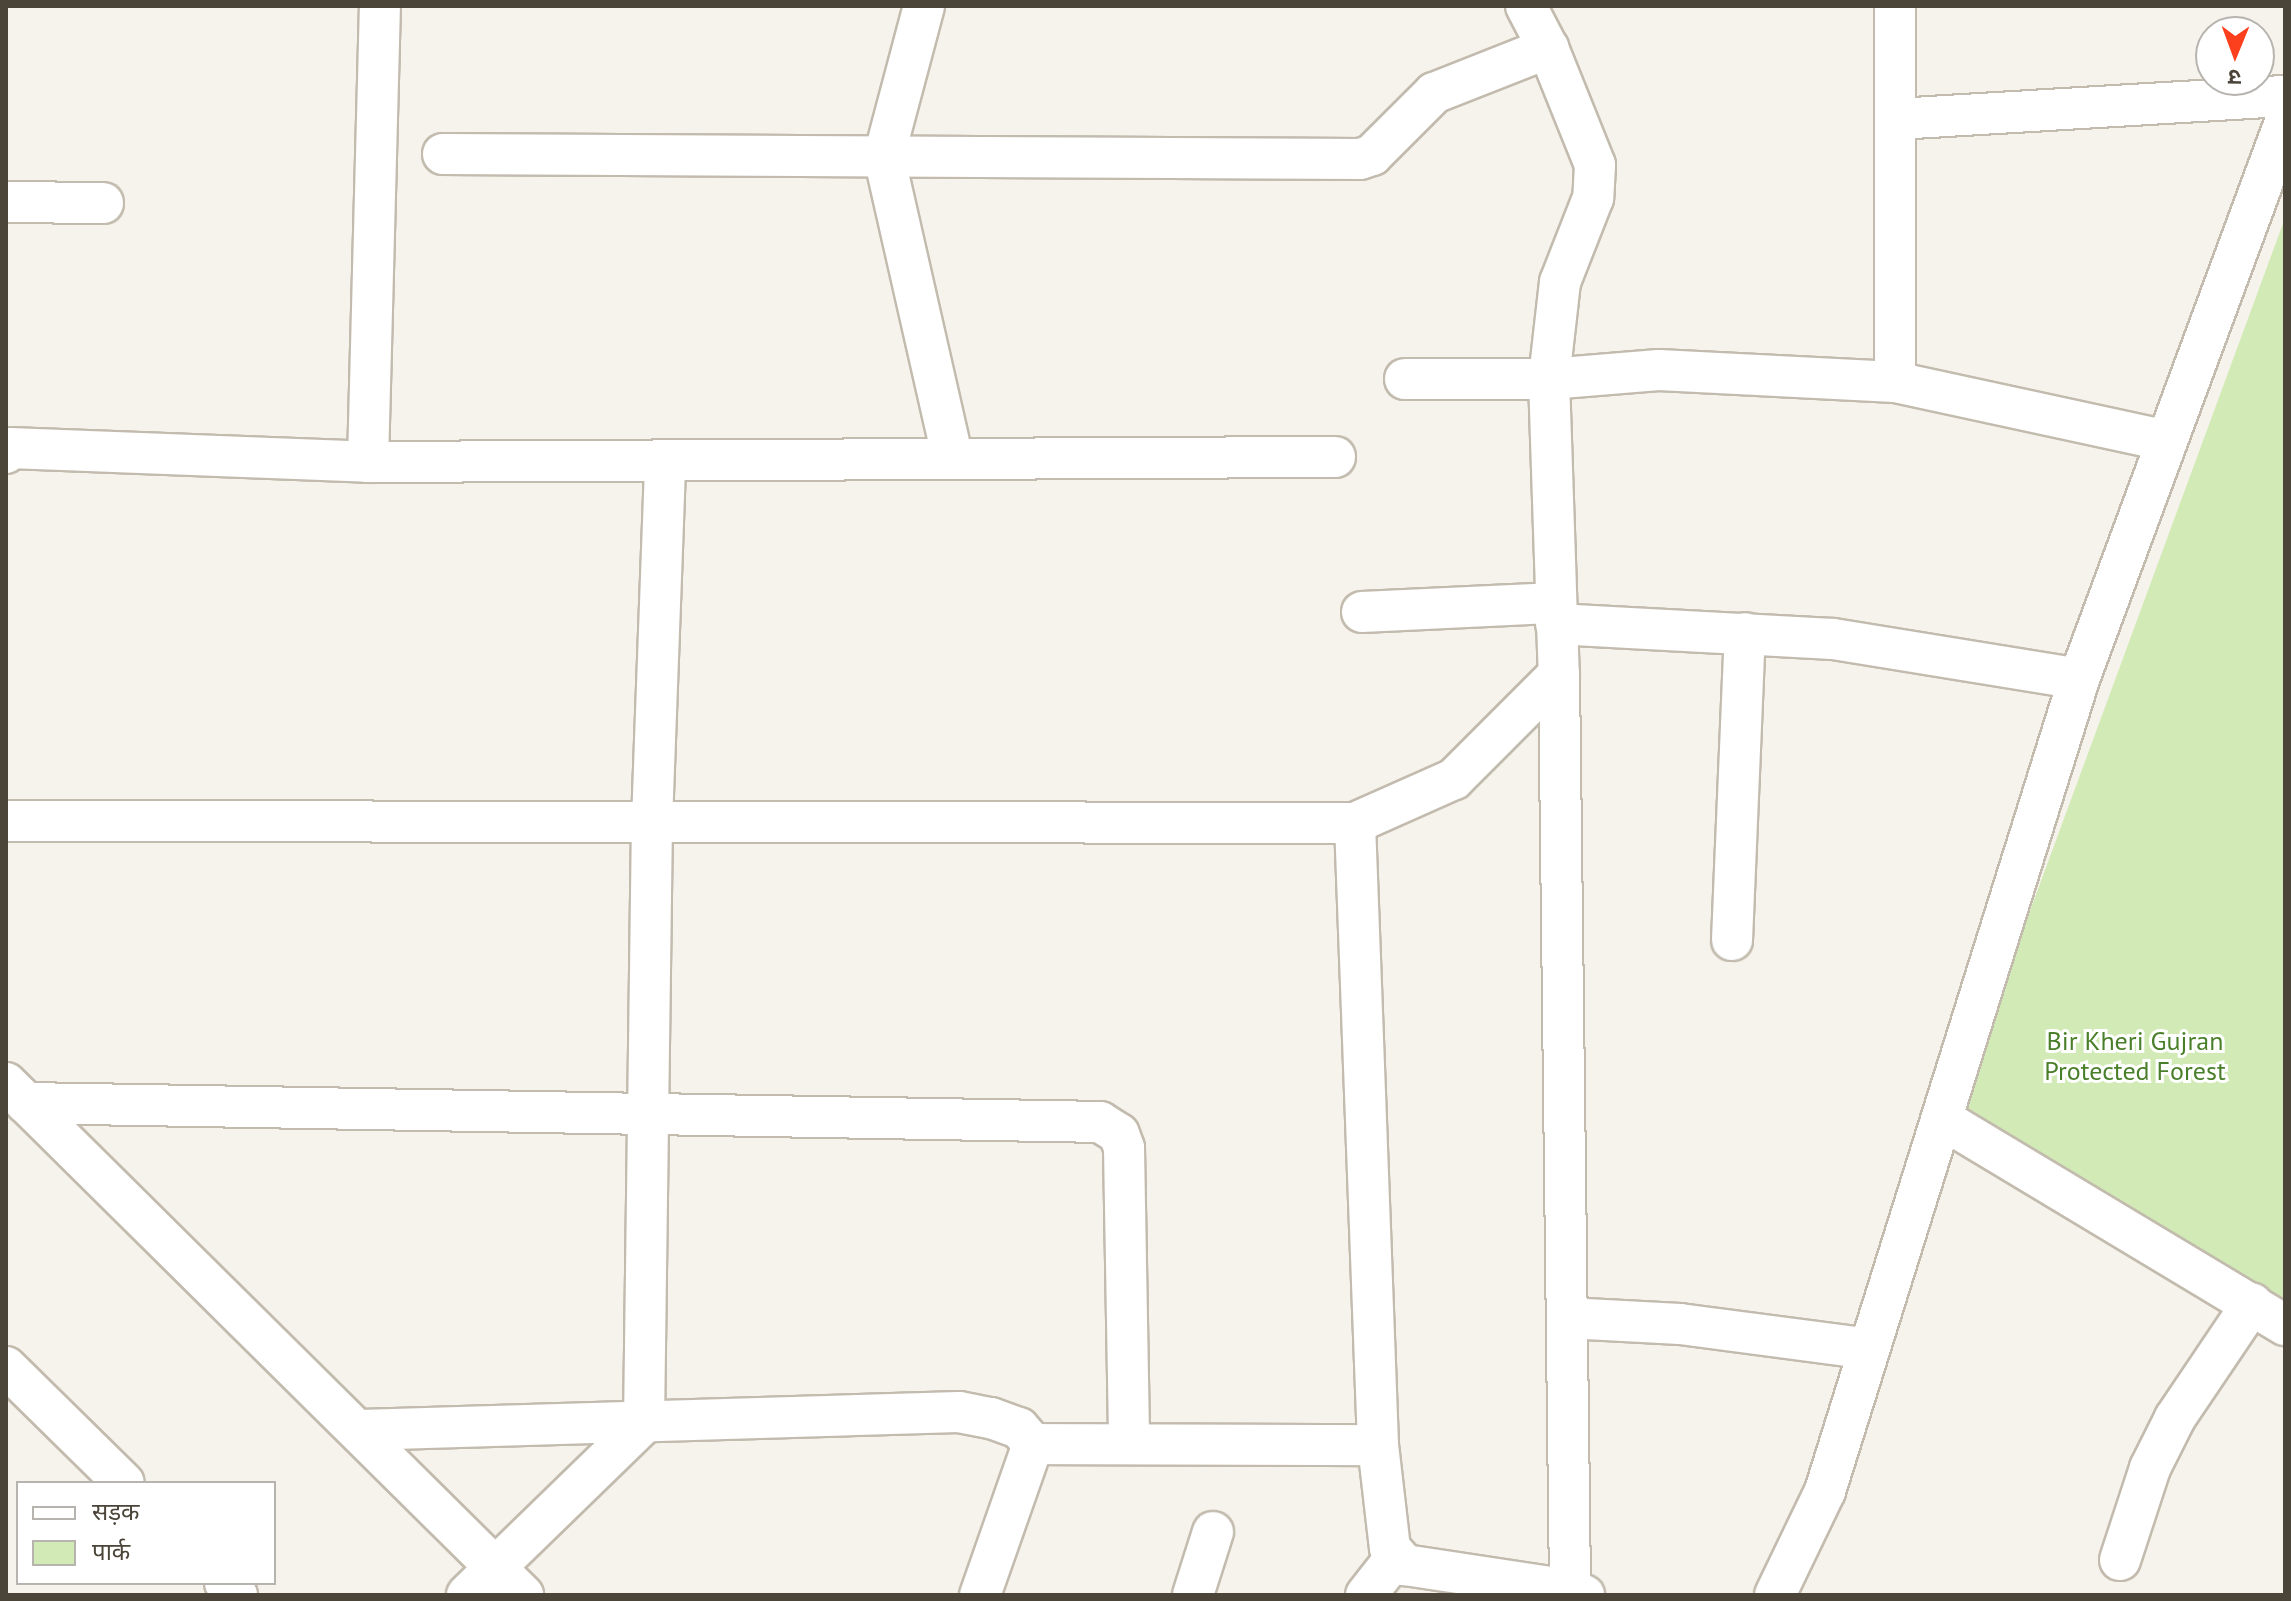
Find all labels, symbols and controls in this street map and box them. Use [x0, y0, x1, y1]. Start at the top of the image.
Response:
north arrow [2195, 16, 2275, 96]
text: उ [2228, 64, 2241, 92]
park label: Bir Kheri Gujran Protected Forest [2044, 1025, 2226, 1086]
legend [16, 1481, 276, 1585]
text: सड़क [92, 1496, 140, 1527]
text: पार्क [92, 1536, 130, 1567]

